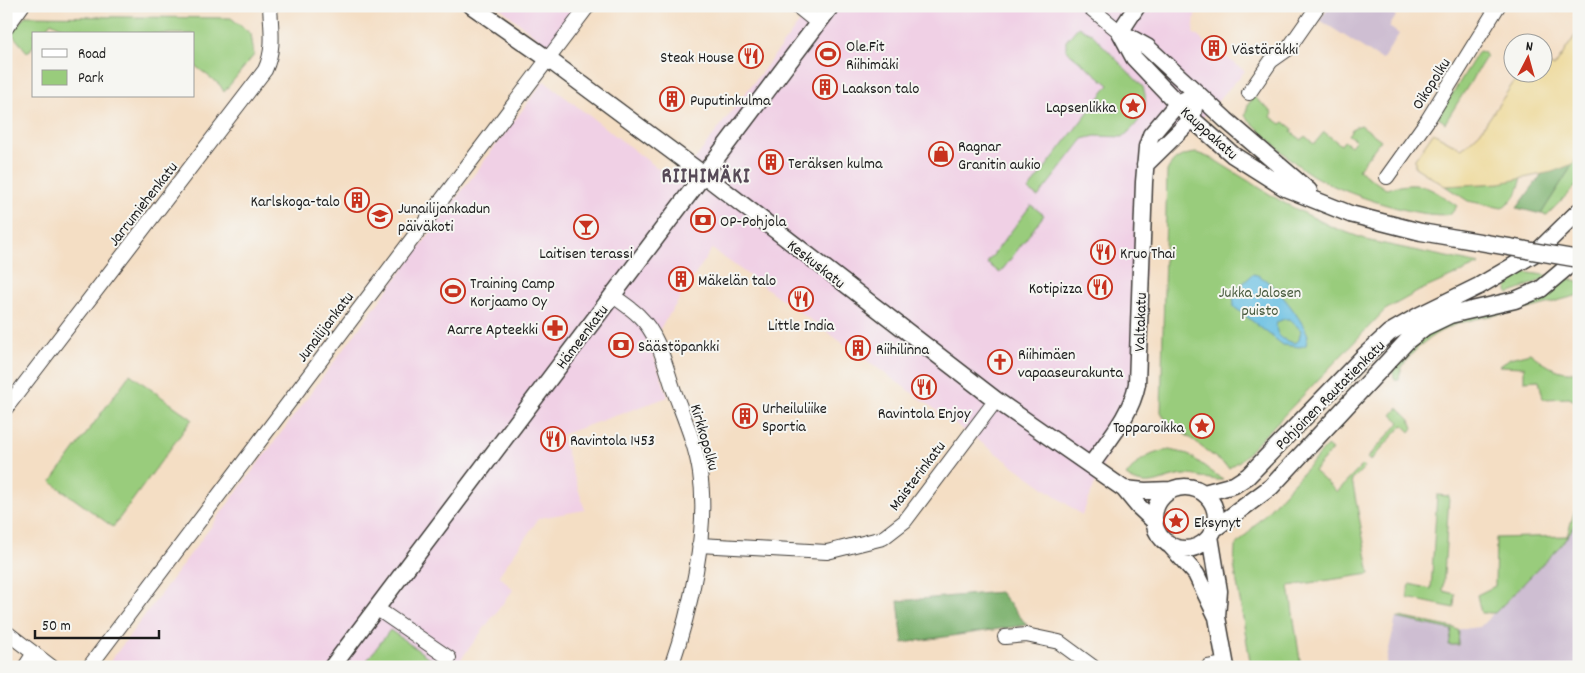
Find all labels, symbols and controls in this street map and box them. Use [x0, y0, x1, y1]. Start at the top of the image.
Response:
legend [32, 32, 195, 98]
north arrow [1502, 32, 1552, 82]
building icon: Västäräkki [1201, 35, 1227, 61]
place label: Ole.Fit Riihimäki [846, 36, 898, 77]
text: N [1525, 37, 1534, 57]
place label: Västäräkki [1232, 39, 1298, 62]
sports icon: Ole.Fit Riihimäki [815, 41, 841, 67]
restaurant icon: Steak House [738, 43, 764, 69]
text: Road [78, 44, 106, 66]
place label: Steak House [660, 47, 734, 70]
street label: Oikopolku [1407, 54, 1457, 115]
text: Park [78, 68, 104, 90]
building icon: Laakson talo [812, 74, 838, 100]
place label: Laakson talo [842, 78, 919, 101]
building icon: Puputinkulma [659, 86, 685, 112]
place label: Puputinkulma [690, 90, 771, 113]
place icon: Lapsenlikka [1120, 93, 1146, 119]
place label: Lapsenlikka [1046, 97, 1116, 120]
street label: Kauppakatu [1174, 102, 1242, 166]
place label: Ragnar Granitin aukio [958, 136, 1041, 177]
shop icon: Ragnar Granitin aukio [928, 141, 954, 167]
building icon: Teräksen kulma [758, 149, 784, 175]
place label: Teräksen kulma [788, 153, 883, 176]
street label: Jarrumiehenkatu [104, 157, 184, 252]
district label: RIIHIMÄKI [662, 163, 750, 193]
building icon: Karlskoga-talo [344, 187, 370, 213]
place label: Karlskoga-talo [251, 191, 340, 214]
place label: Junailijankadun päiväkoti [398, 198, 490, 239]
school or university icon: Junailijankadun päiväkoti [367, 203, 393, 229]
bank icon: OP-Pohjola [690, 207, 716, 233]
place label: OP-Pohjola [720, 211, 787, 234]
bar icon: Laitisen terassi [573, 214, 599, 240]
street label: Keskuskatu [781, 235, 849, 295]
restaurant icon: Kruo Thai [1090, 239, 1116, 265]
place label: Laitisen terassi [539, 243, 633, 266]
place label: Kruo Thai [1120, 243, 1175, 266]
building icon: Mäkelän talo [668, 266, 694, 292]
place label: Mäkelän talo [698, 270, 776, 293]
place label: Training Camp Korjaamo Oy [470, 273, 555, 314]
restaurant icon: Kotipizza [1087, 274, 1113, 300]
sports icon: Training Camp Korjaamo Oy [440, 278, 466, 304]
place label: Kotipizza [1029, 278, 1082, 301]
park label: Jukka Jalosen puisto [1219, 282, 1301, 323]
restaurant icon: Little India [788, 286, 814, 312]
street label: Junailijankatu [292, 287, 360, 368]
street label: Valtakatu [1129, 292, 1154, 352]
street label: Hämeenkatu [551, 300, 615, 375]
pharmacy icon: Aarre Apteekki [542, 315, 568, 341]
place label: Little India [768, 315, 835, 338]
place label: Aarre Apteekki [447, 319, 538, 342]
bank icon: Säästöpankki [608, 332, 634, 358]
building icon: Riihilinna [845, 335, 871, 361]
place label: Säästöpankki [638, 336, 719, 359]
street label: Pohjoinen Rautatienkatu [1271, 336, 1391, 456]
place label: Riihilinna [876, 339, 929, 362]
place label: Riihimäen vapaaseurakunta [1018, 344, 1123, 385]
church icon: Riihimäen vapaaseurakunta [987, 349, 1013, 375]
restaurant icon: Ravintola Enjoy [911, 374, 937, 400]
place label: Urheiluliike Sportia [762, 398, 827, 439]
street label: Kirkkopolku [683, 402, 724, 474]
building icon: Urheiluliike Sportia [732, 403, 758, 429]
place label: Ravintola Enjoy [878, 403, 971, 426]
place icon: Topparoikka [1189, 413, 1215, 439]
place label: Topparoikka [1113, 417, 1184, 440]
restaurant icon: Ravintola 1453 [540, 426, 566, 452]
place label: Ravintola 1453 [570, 430, 655, 453]
street label: Maisterinkatu [884, 437, 952, 516]
place icon: Eksynyt [1163, 508, 1189, 534]
place label: Eksynyt [1194, 512, 1241, 535]
scale bar [35, 608, 159, 640]
text: 50 m [42, 616, 71, 638]

